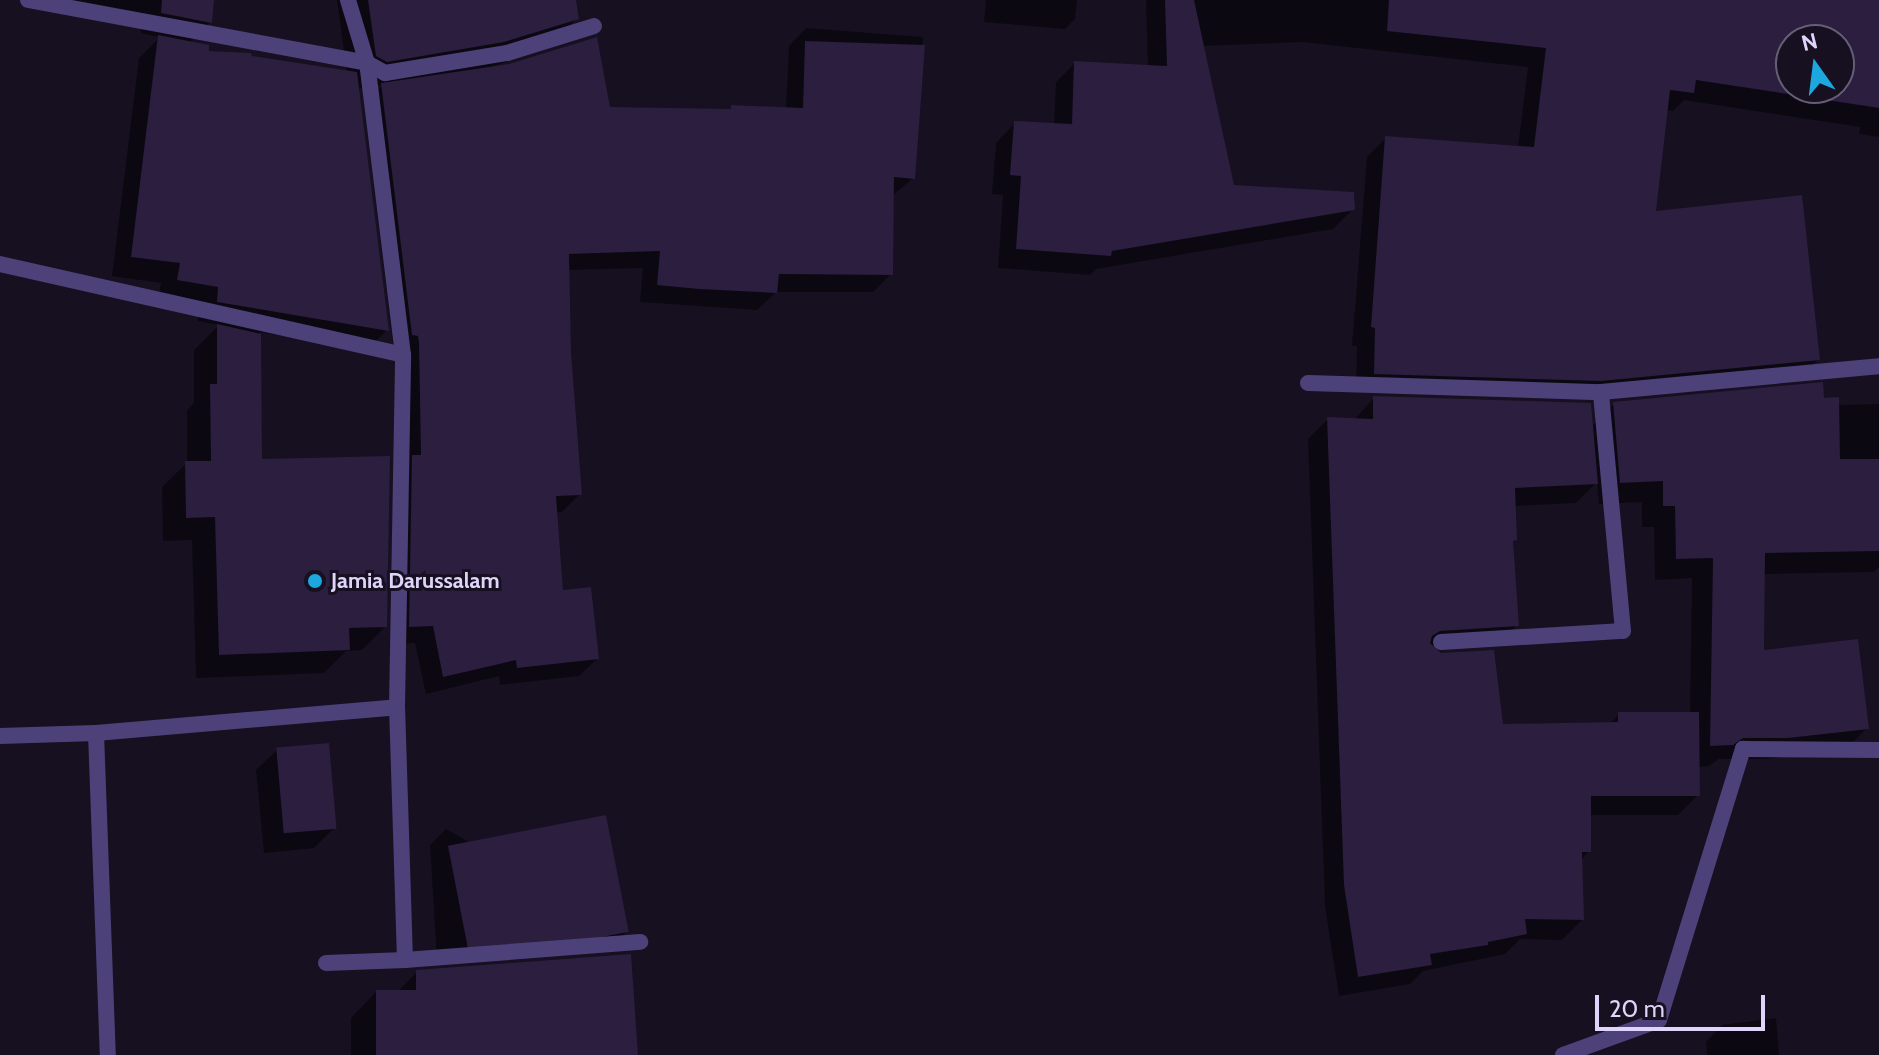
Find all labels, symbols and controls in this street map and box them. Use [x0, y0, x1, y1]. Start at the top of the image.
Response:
north arrow [1775, 24, 1855, 104]
text: N [1799, 27, 1820, 57]
place label: Jamia Darussalam [331, 568, 500, 594]
marker: Jamia Darussalam [306, 572, 324, 590]
scale bar [1599, 979, 1769, 1029]
text: 20 m [1609, 994, 1665, 1023]

